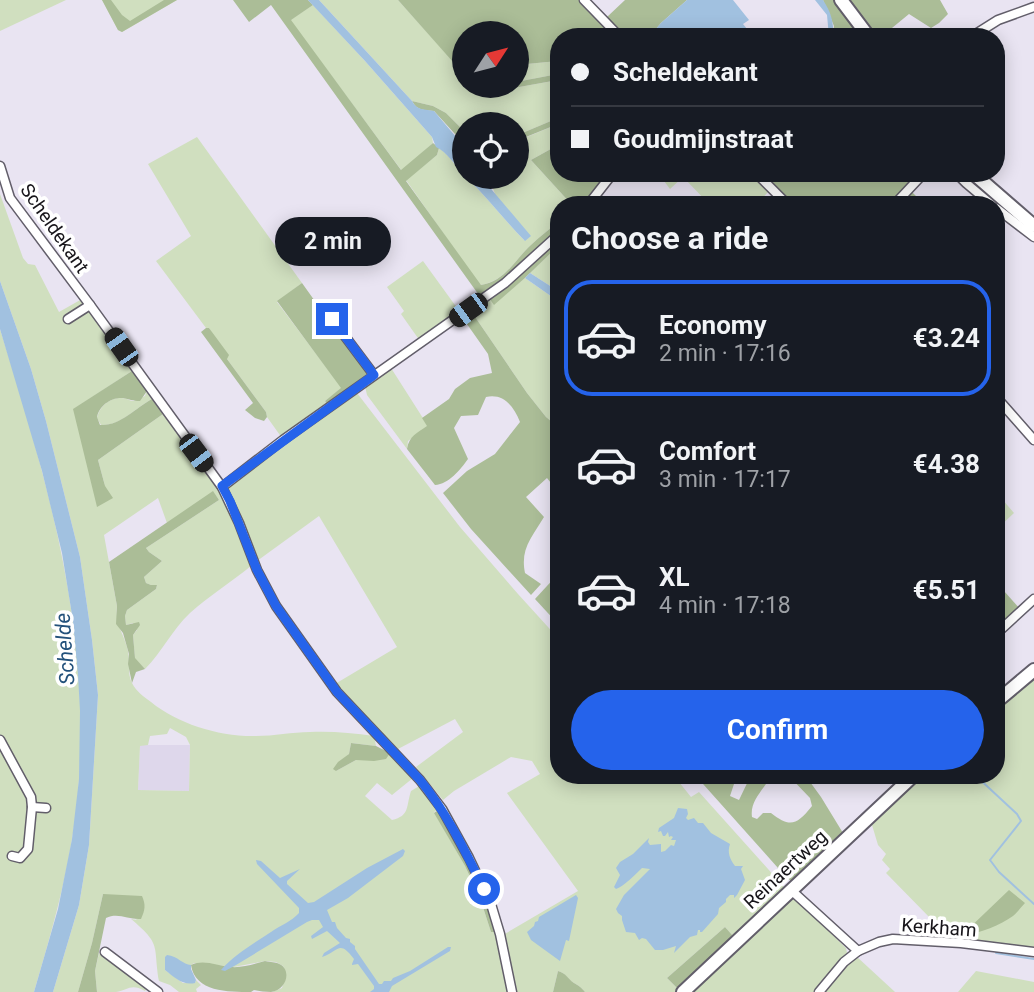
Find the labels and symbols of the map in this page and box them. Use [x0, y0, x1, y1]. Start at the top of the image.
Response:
north arrow [452, 21, 528, 98]
street label: Scheldekant [15, 179, 94, 277]
callout: 2 min [274, 218, 390, 266]
car [445, 289, 492, 331]
route end [316, 303, 348, 335]
car [101, 324, 142, 370]
car [175, 430, 218, 476]
water label: Schelde [51, 612, 79, 686]
street label: Reinaertweg [739, 825, 832, 914]
route start [468, 873, 500, 905]
street label: Kerkham [901, 913, 977, 942]

